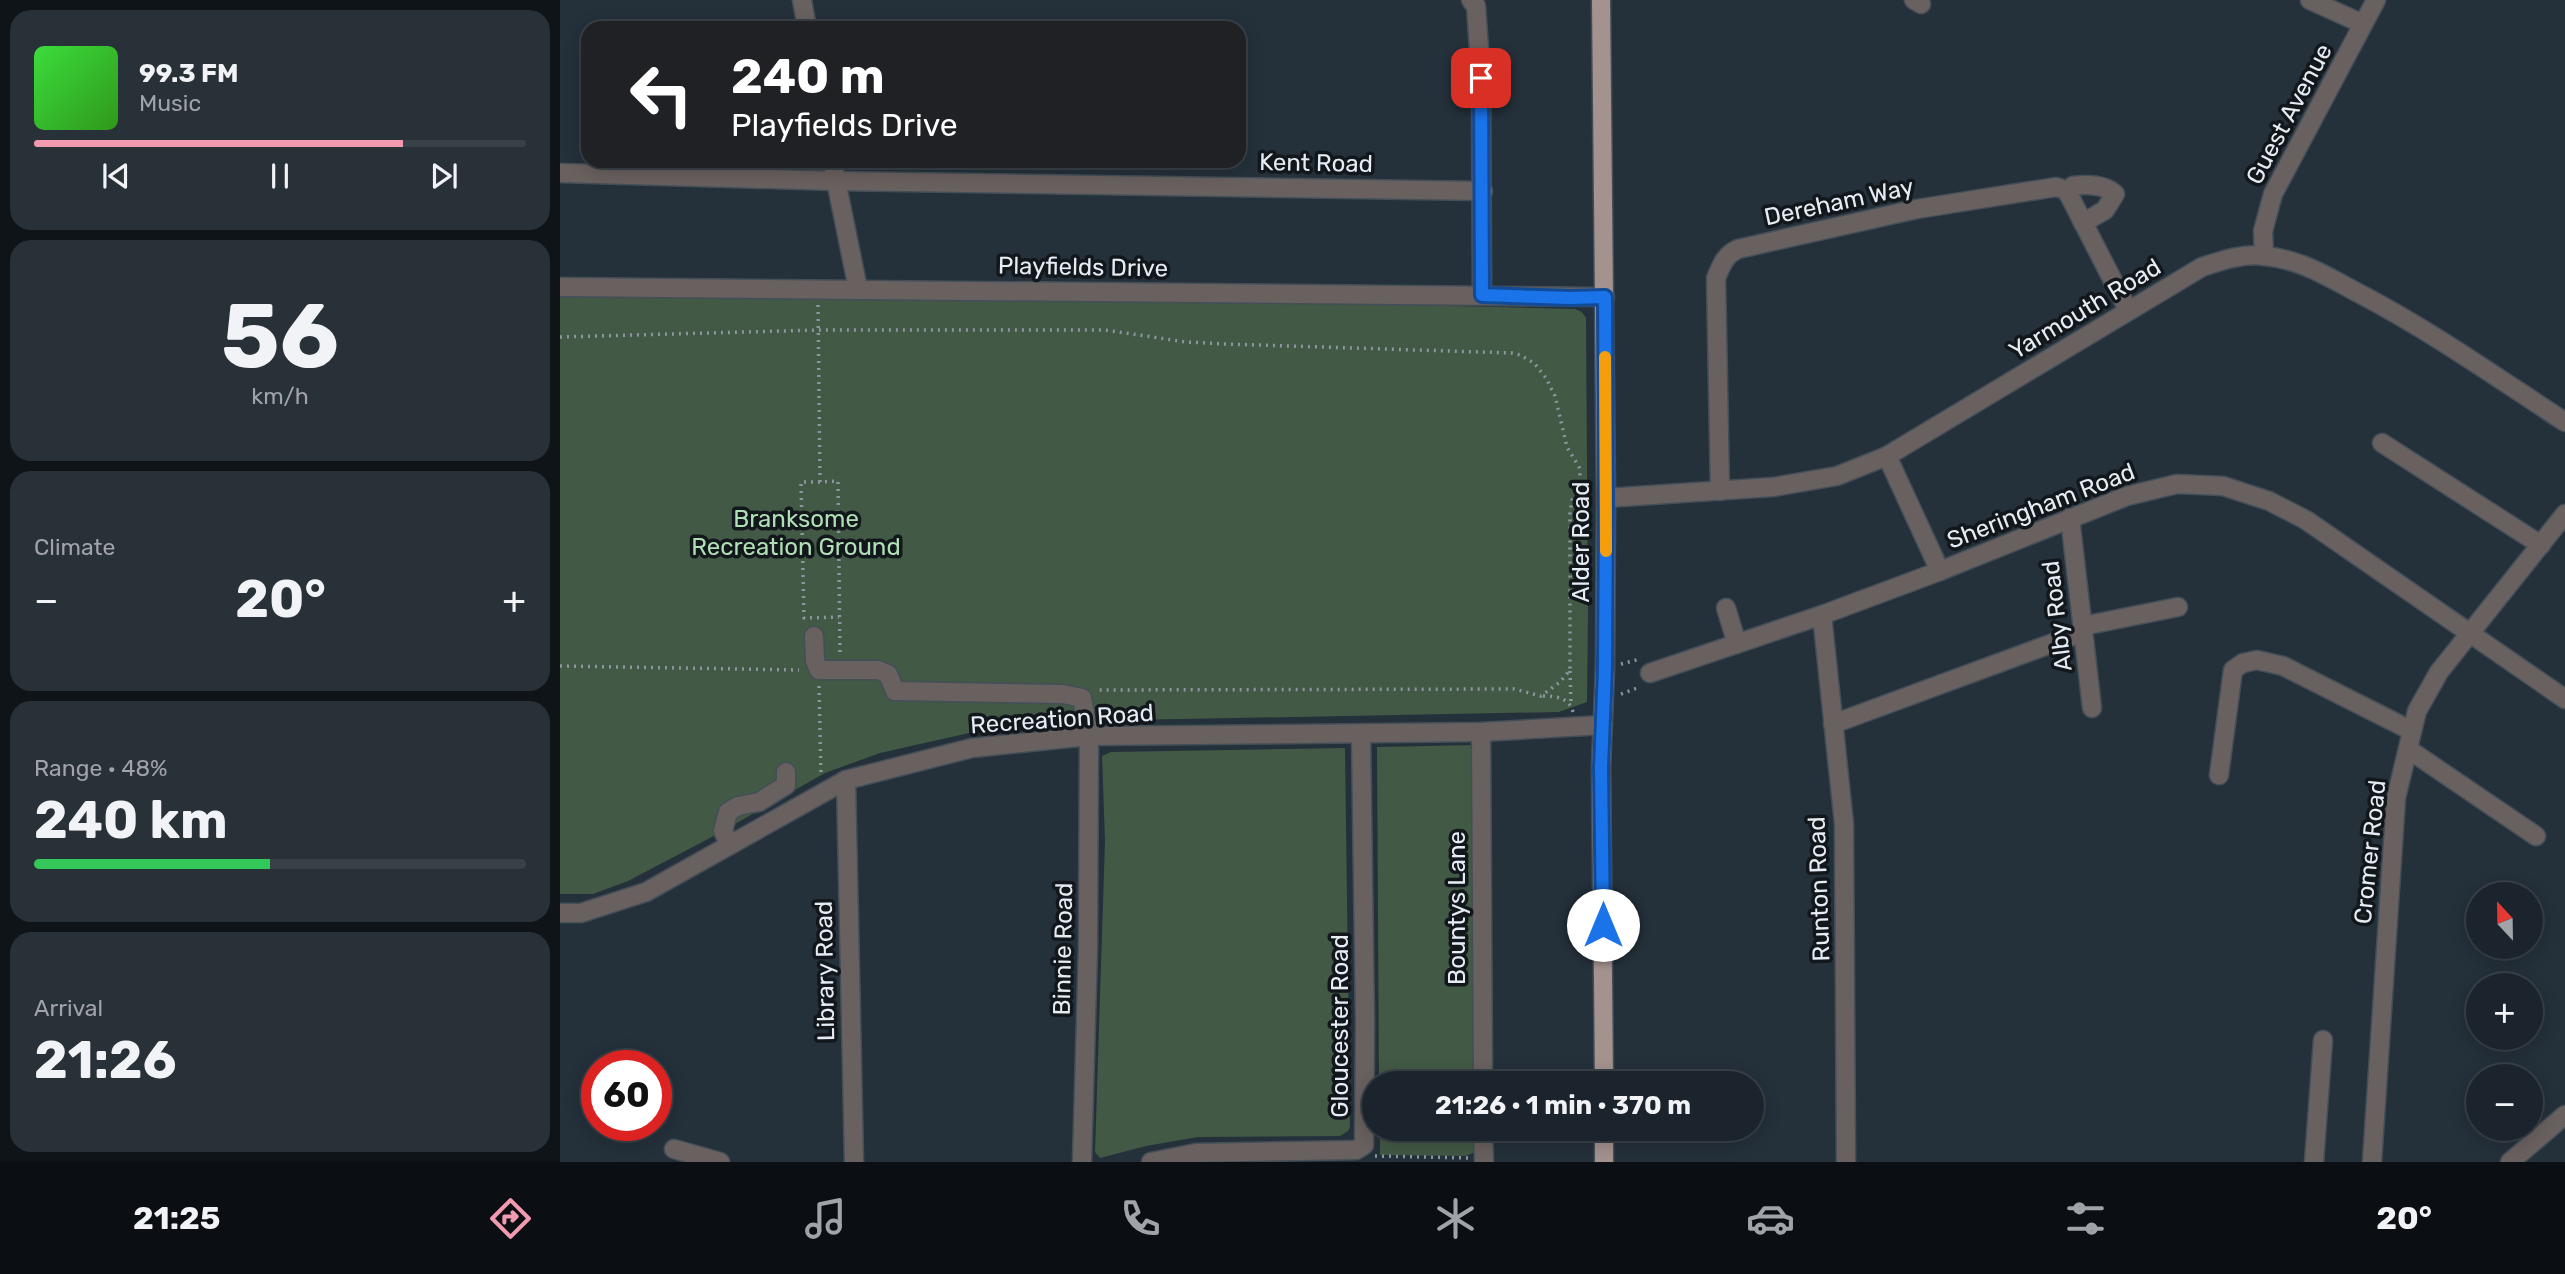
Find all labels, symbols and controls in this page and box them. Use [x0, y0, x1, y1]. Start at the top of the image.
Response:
street label: Guest Avenue [2240, 39, 2338, 189]
text: 240 m [731, 47, 885, 105]
pin [1451, 48, 1511, 108]
icon: left [616, 49, 707, 140]
text: 99.3 FM [139, 58, 239, 89]
icon: arrive [1462, 59, 1500, 97]
text: Music [139, 89, 201, 117]
text: Playfields Drive [731, 106, 958, 144]
street label: Kent Road [1259, 148, 1373, 178]
icon: previous [97, 157, 135, 195]
icon: pause [261, 157, 299, 195]
icon: next [425, 157, 463, 195]
street label: Dereham Way [1762, 173, 1916, 231]
street label: Playfields Drive [998, 252, 1168, 282]
street label: Yarmouth Road [2004, 253, 2166, 365]
text: 56 [221, 282, 339, 390]
text: km/h [251, 382, 309, 410]
street label: Sheringham Road [1943, 457, 2139, 555]
street label: Alder Road [1567, 482, 1595, 602]
park label: Branksome Recreation Ground [691, 505, 901, 561]
text: Climate [34, 533, 115, 561]
street label: Alby Road [2036, 559, 2078, 673]
text: 20° [235, 568, 326, 630]
text: − [34, 577, 59, 623]
text: + [502, 577, 526, 623]
street label: Recreation Road [969, 699, 1155, 739]
text: Range · 48% [34, 754, 168, 782]
street label: Cromer Road [2349, 779, 2391, 925]
text: 240 km [34, 789, 228, 851]
street label: Runton Road [1802, 816, 1836, 962]
street label: Bountys Lane [1443, 831, 1471, 985]
street label: Binnie Road [1048, 882, 1078, 1016]
north arrow [2466, 882, 2543, 959]
map controls [2466, 882, 2543, 1141]
position arrow [1566, 888, 1640, 962]
street label: Library Road [810, 901, 840, 1041]
street label: Gloucester Road [1326, 934, 1354, 1118]
button: + [2466, 973, 2543, 1050]
text: Arrival [34, 994, 103, 1022]
text: 21:26 [34, 1029, 176, 1091]
speed limit sign: 60 [581, 1050, 672, 1141]
button: − [2466, 1064, 2543, 1141]
text: 21:26 · 1 min · 370 m [1435, 1090, 1691, 1121]
icon: directions [486, 1194, 535, 1243]
icon: music [801, 1194, 850, 1243]
icon: phone [1116, 1194, 1165, 1243]
icon: climate [1431, 1194, 1480, 1243]
icon: car [1746, 1194, 1795, 1243]
icon: filters [2061, 1194, 2110, 1243]
text: 21:25 [133, 1199, 221, 1237]
text: 20° [2376, 1199, 2432, 1237]

